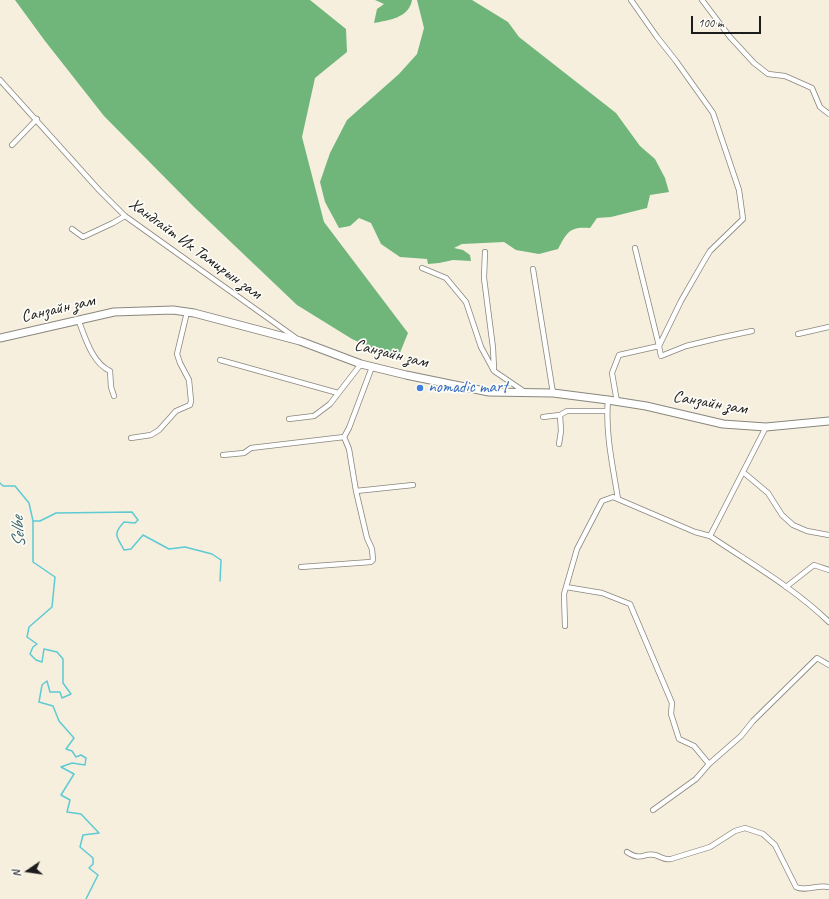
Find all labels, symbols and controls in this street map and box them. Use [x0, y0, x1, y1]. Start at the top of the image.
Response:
scale bar [693, 8, 763, 34]
text: 100 m [698, 15, 724, 31]
street label: Хандгайт Их Тамирын зам [125, 194, 265, 304]
street label: Санзайн зам [19, 291, 97, 327]
street label: Санзайн зам [352, 335, 430, 373]
place label: nomadic mart [428, 378, 508, 398]
marker: nomadic mart [415, 383, 425, 393]
street label: Санзайн зам [671, 386, 749, 420]
water label: Selbe [7, 516, 31, 548]
north arrow [8, 851, 48, 891]
text: N [9, 869, 24, 879]

